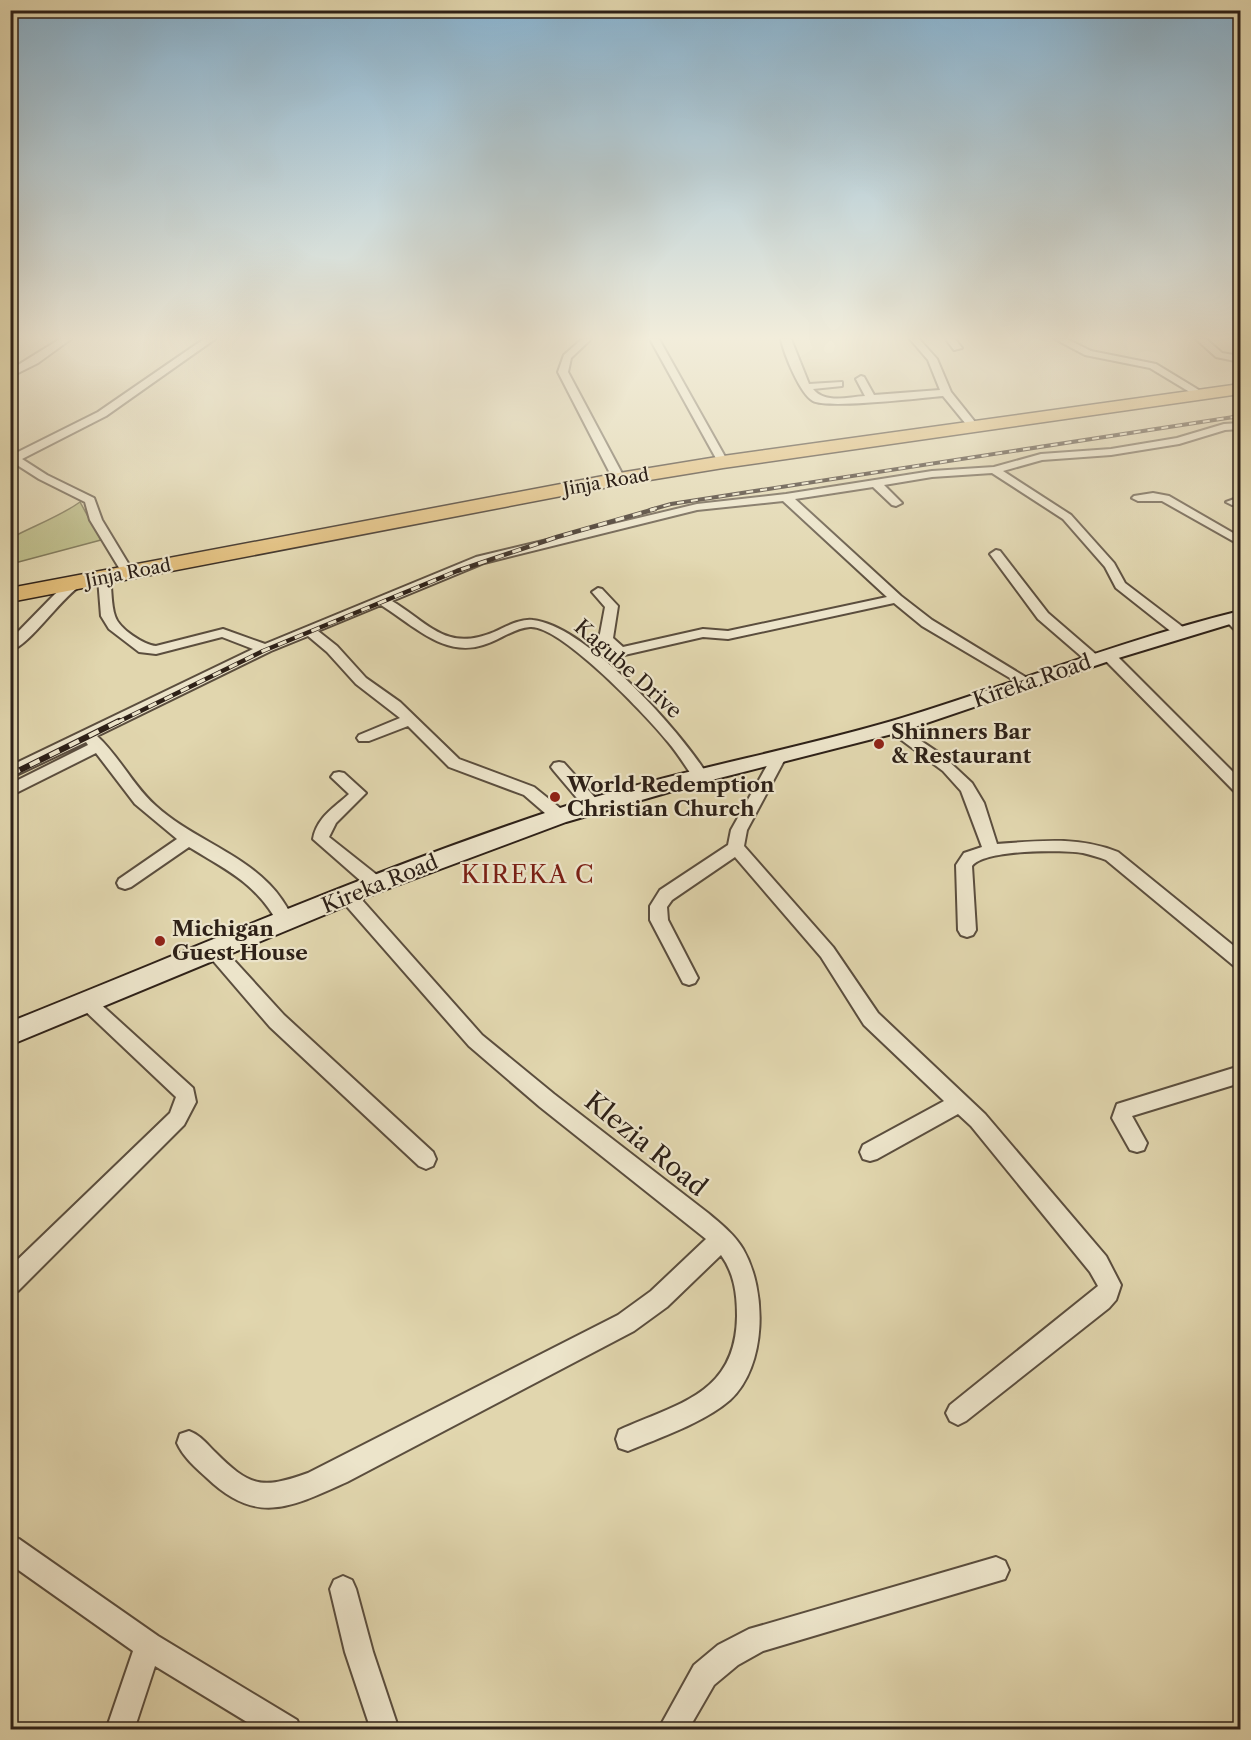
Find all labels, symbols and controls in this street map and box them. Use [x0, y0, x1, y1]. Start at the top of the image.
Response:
street label: Jinja Road [558, 464, 651, 501]
street label: Jinja Road [80, 554, 173, 593]
street label: Kagube Drive [569, 614, 687, 723]
street label: Kireka Road [970, 649, 1094, 712]
place label: Shinners Bar & Restaurant [891, 719, 1032, 768]
marker: Shinners Bar & Restaurant [872, 737, 886, 751]
place label: World Redemption Christian Church [566, 772, 775, 821]
marker: World Redemption Christian Church [548, 790, 562, 804]
street label: Kireka Road [318, 849, 442, 918]
district label: KIREKA C [461, 860, 595, 889]
place label: Michigan Guest House [172, 916, 308, 965]
marker: Michigan Guest House [153, 934, 167, 948]
street label: Klezia Road [578, 1085, 714, 1203]

